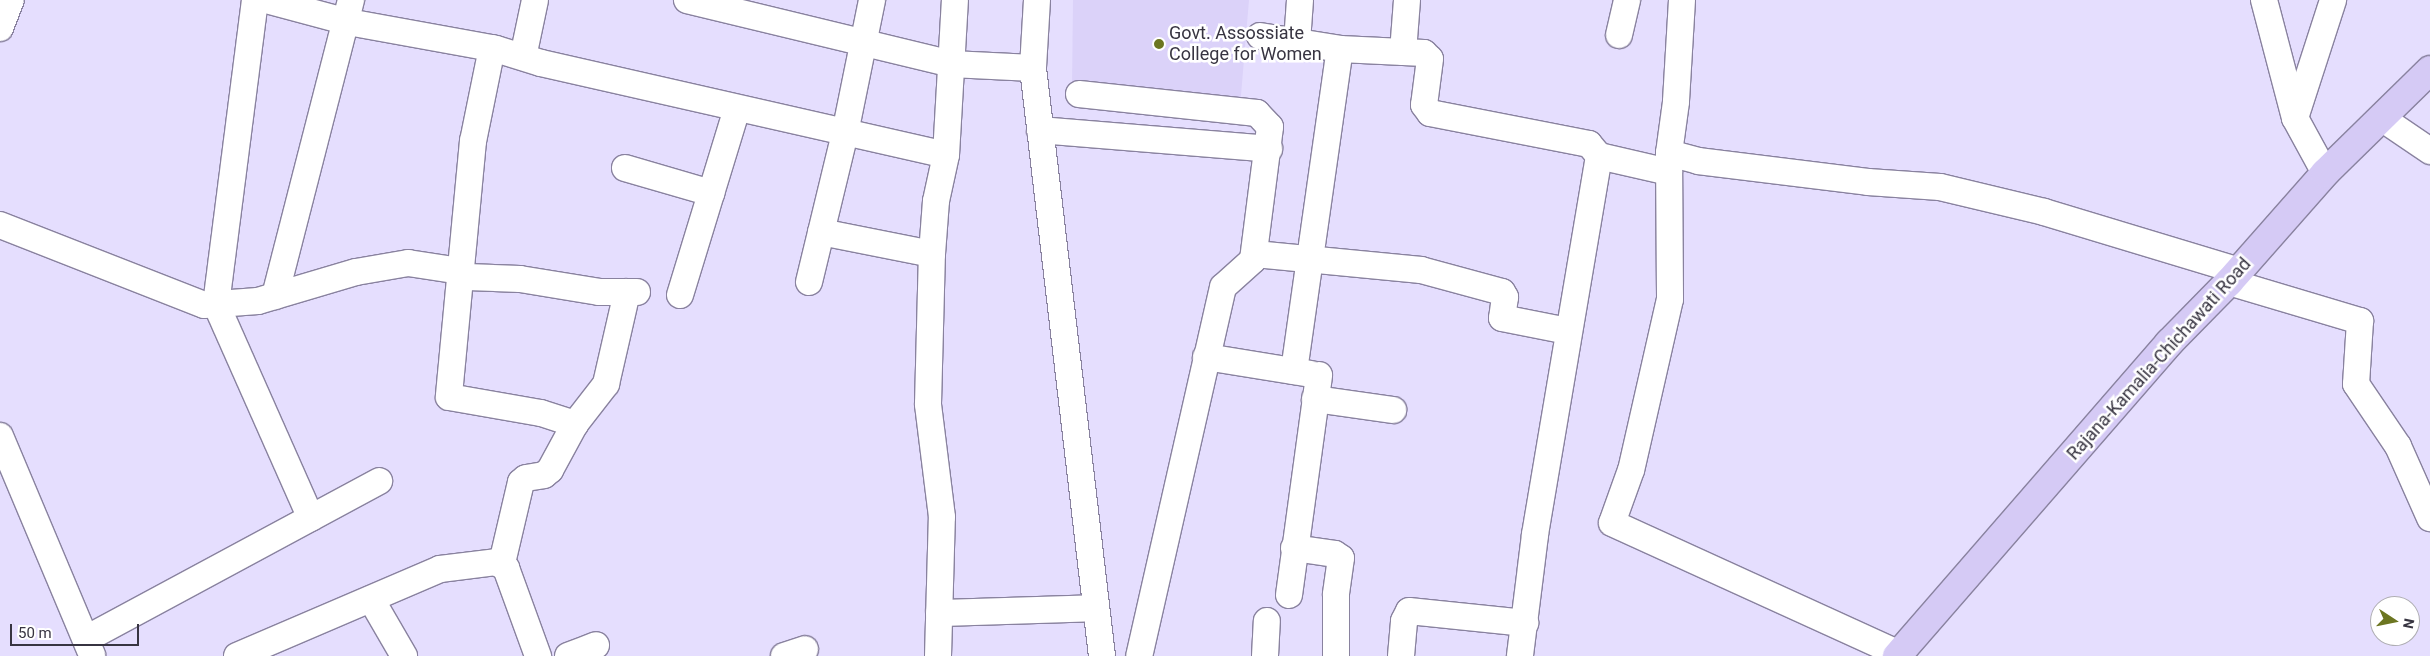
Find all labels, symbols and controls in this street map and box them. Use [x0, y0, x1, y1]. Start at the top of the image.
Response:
place label: Govt. Assossiate College for Women [1169, 23, 1322, 66]
marker: Govt. Assossiate College for Women [1153, 38, 1165, 50]
street label: Rajana-Kamalia-Chichawati Road [2063, 254, 2255, 464]
north arrow [2370, 596, 2420, 646]
scale bar [12, 614, 141, 646]
text: N [2400, 617, 2418, 630]
text: 50 m [18, 624, 52, 642]

